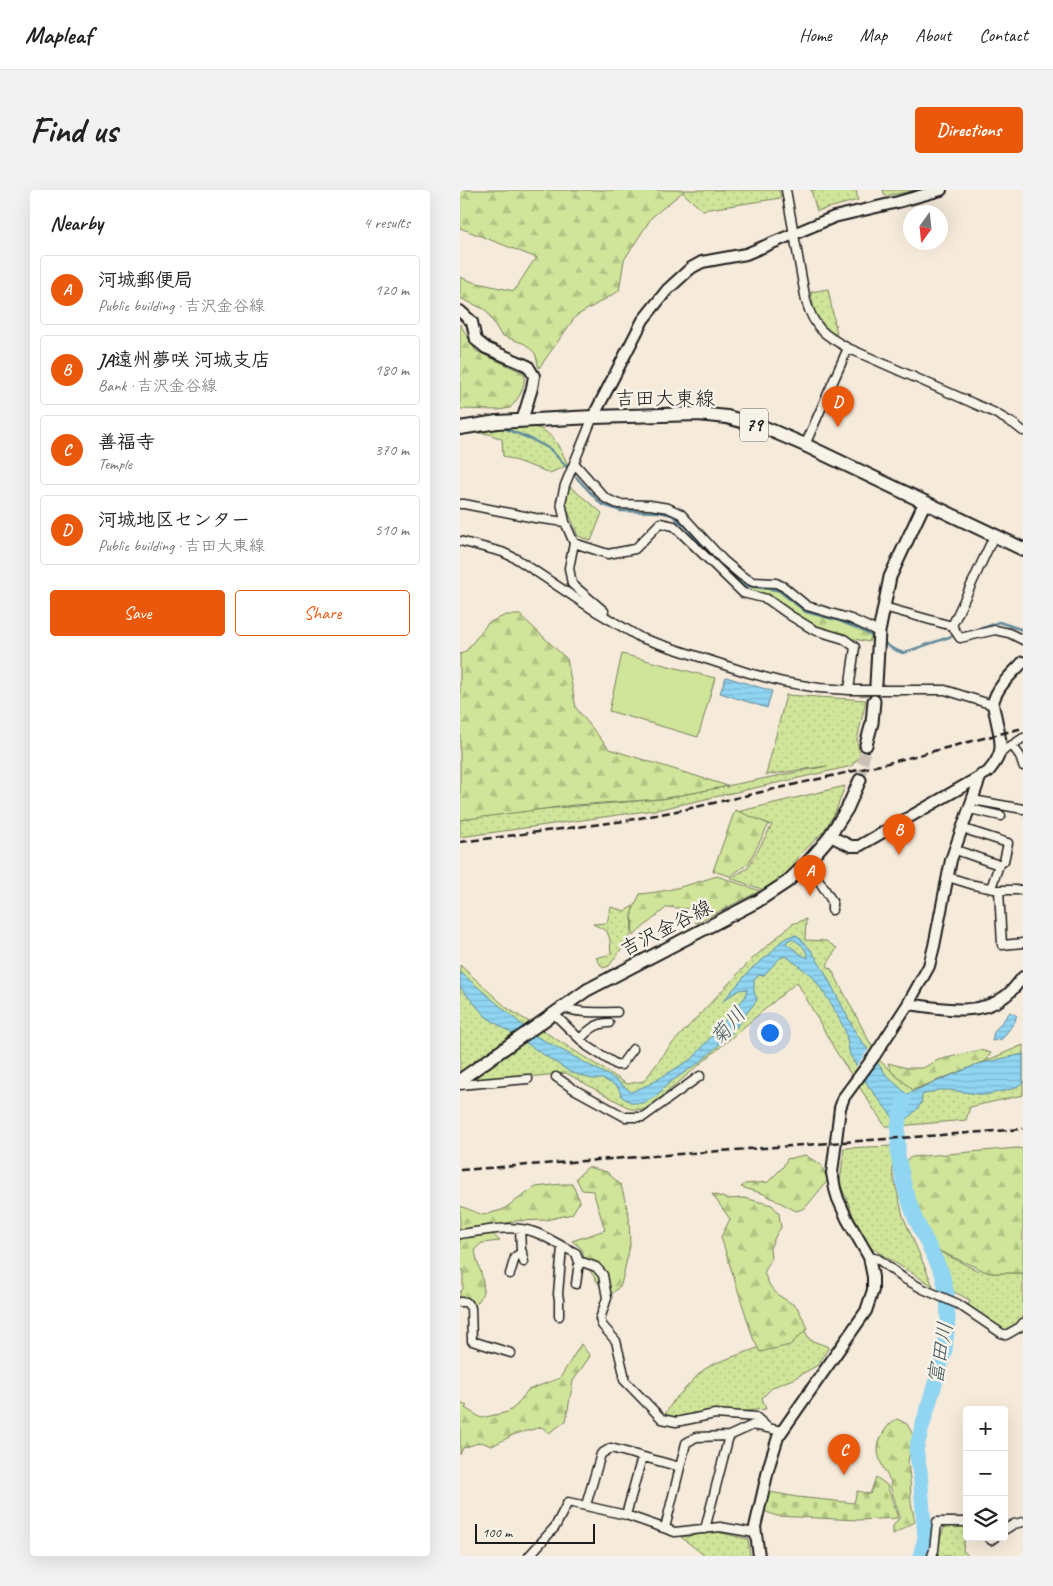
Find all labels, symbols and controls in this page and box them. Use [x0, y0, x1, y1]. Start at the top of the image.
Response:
text: Mapleaf [25, 20, 92, 50]
text: Home [799, 24, 832, 46]
text: Map [860, 24, 887, 46]
text: About [915, 24, 951, 46]
text: Contact [979, 24, 1028, 46]
button: Directions [915, 107, 1023, 153]
text: Find us [30, 108, 117, 153]
north arrow [903, 205, 948, 250]
text: Nearby [50, 210, 103, 236]
text: 4 results [363, 213, 410, 233]
text: 河城郵便局 [98, 268, 193, 292]
text: A [63, 280, 71, 300]
text: 120 m [375, 280, 409, 300]
text: Public building · 吉沢金谷線 [98, 296, 265, 316]
text: JA遠州夢咲 河城支店 [98, 348, 270, 372]
text: B [63, 360, 71, 380]
text: 180 m [375, 360, 409, 380]
text: Bank · 吉沢金谷線 [98, 376, 217, 396]
street label: 吉田大東線 [615, 386, 715, 411]
pin: D [822, 386, 854, 427]
road number: 79 [740, 408, 768, 442]
text: 善福寺 [98, 430, 155, 454]
text: C [63, 440, 71, 460]
text: 370 m [375, 440, 409, 460]
text: Temple [98, 454, 132, 474]
text: 河城地区センター [98, 508, 250, 532]
text: D [62, 520, 72, 540]
text: 510 m [375, 520, 409, 540]
text: Public building · 吉田大東線 [98, 536, 265, 556]
button: Save [50, 590, 225, 636]
button: Share [235, 590, 410, 636]
pin: B [883, 814, 915, 855]
pin: A [794, 855, 826, 896]
street label: 吉沢金谷線 [616, 894, 716, 962]
water label: 菊川 [705, 1002, 751, 1050]
your location [757, 1020, 783, 1046]
water label: 富田川 [922, 1320, 958, 1386]
map controls [963, 1406, 1008, 1541]
button: + [963, 1406, 1008, 1451]
pin: C [828, 1434, 860, 1475]
button: − [963, 1451, 1008, 1496]
button: layers [963, 1496, 1008, 1541]
scale bar [475, 1521, 595, 1544]
text: 100 m [482, 1524, 512, 1541]

